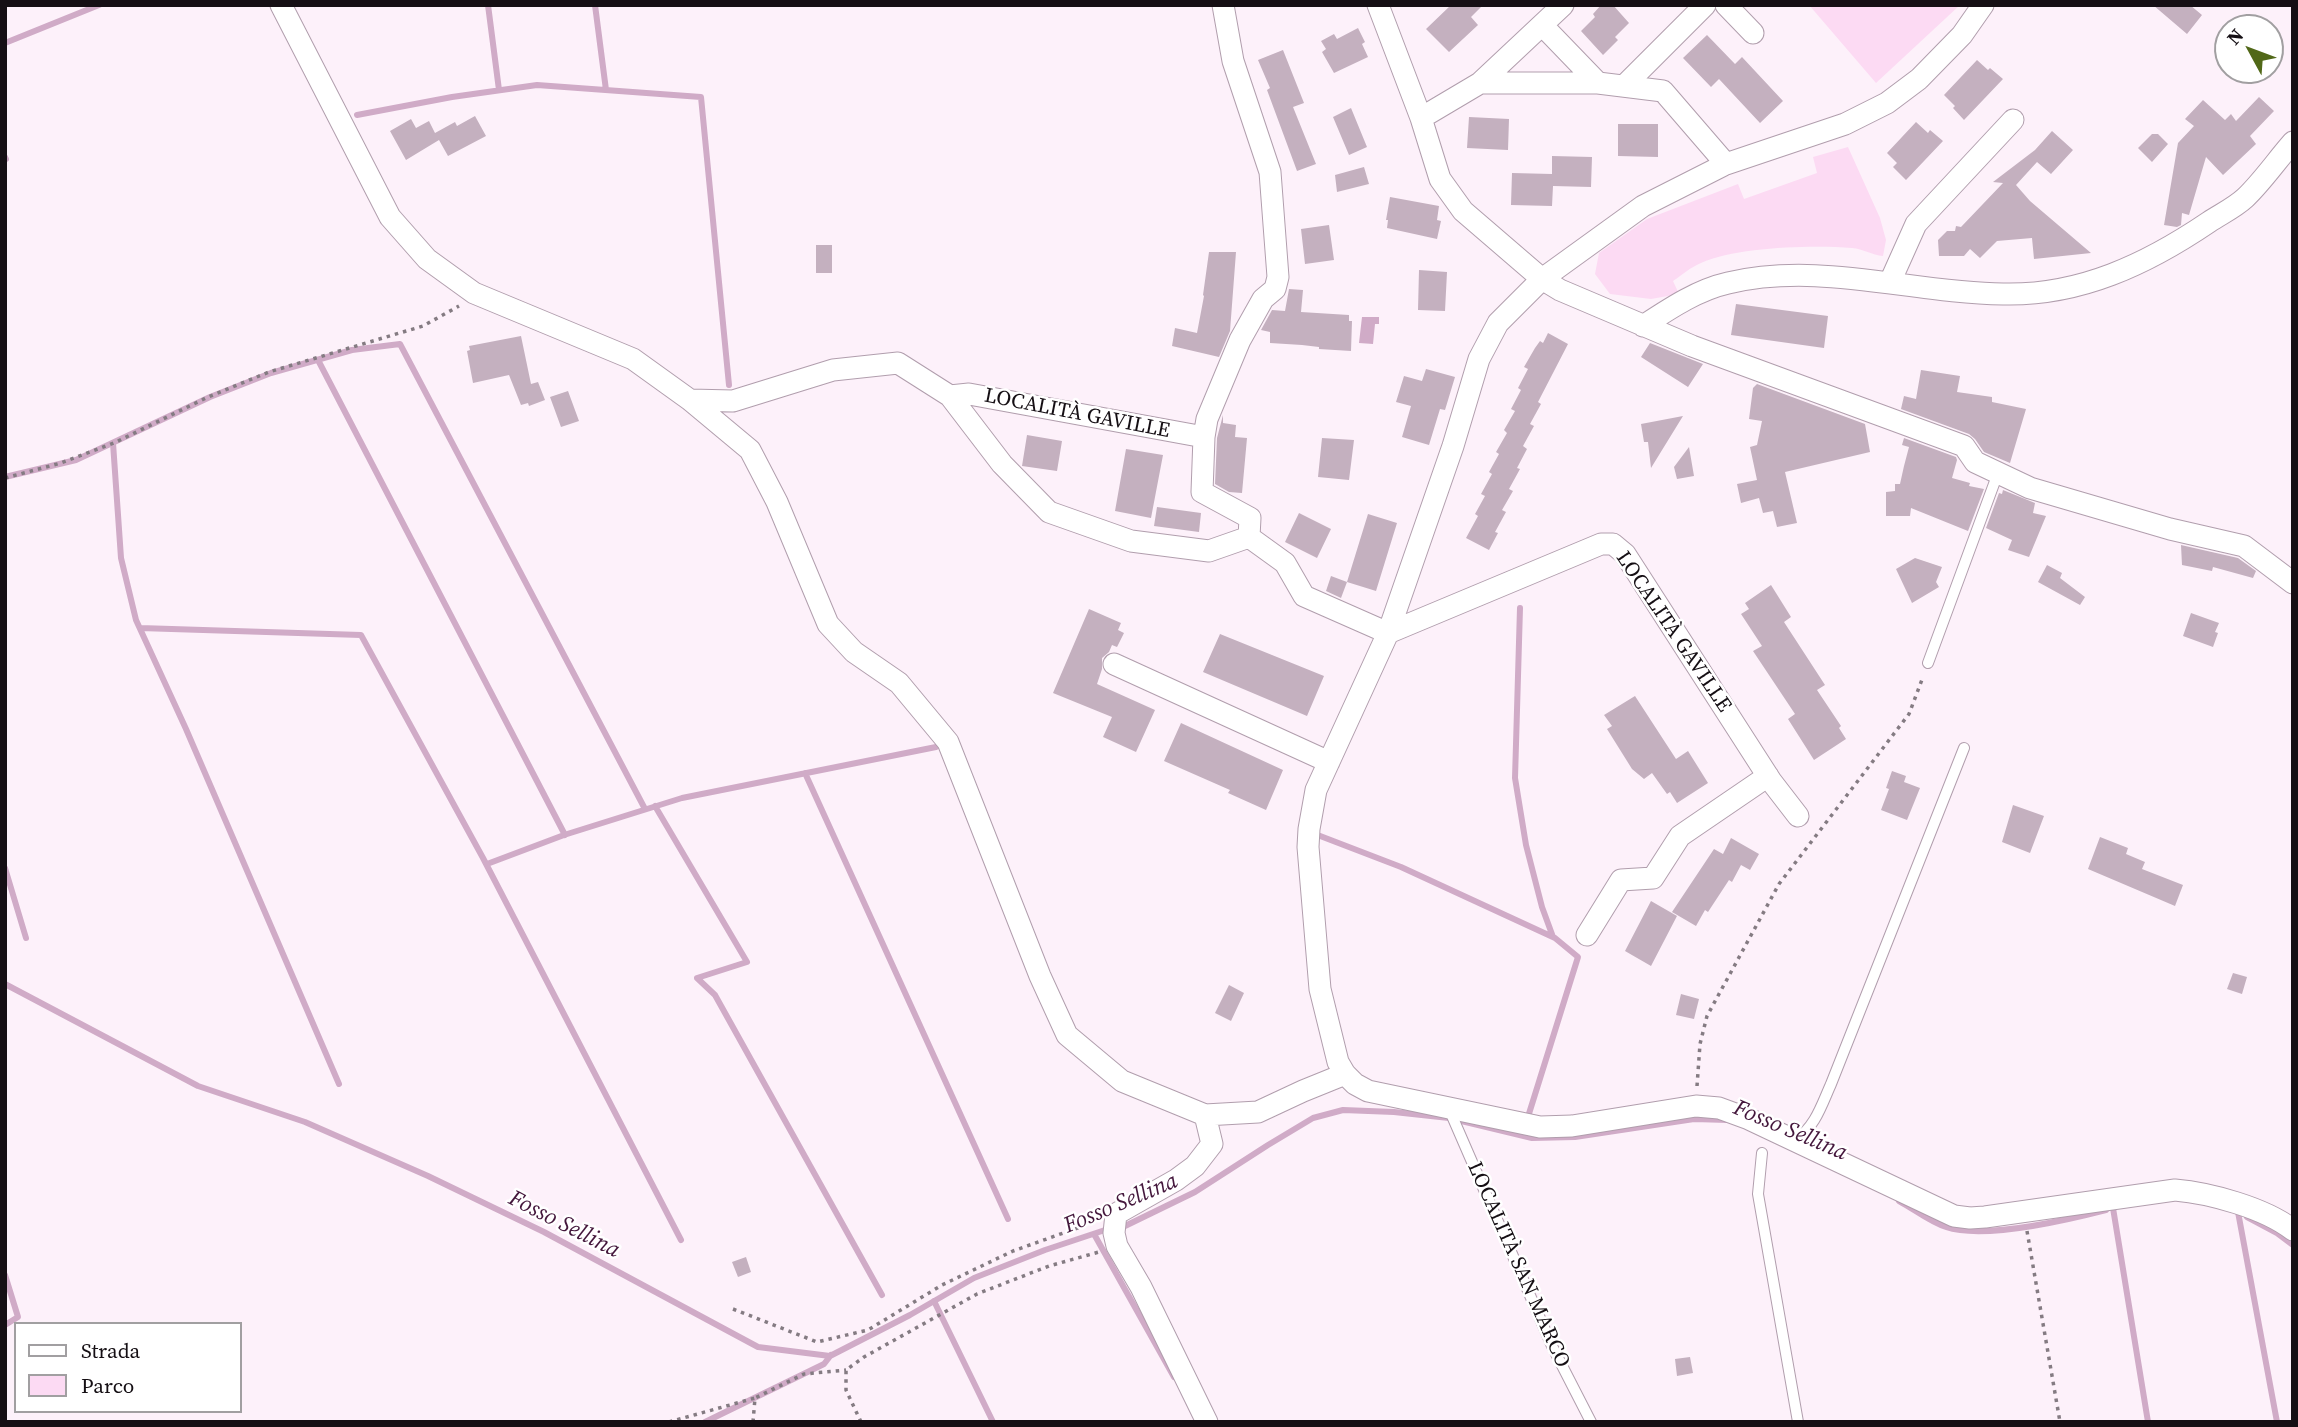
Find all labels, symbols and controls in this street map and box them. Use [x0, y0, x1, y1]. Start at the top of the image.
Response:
north arrow [2214, 14, 2284, 84]
text: N [2220, 23, 2249, 50]
street label: LOCALITÀ GAVILLE [982, 384, 1172, 444]
street label: LOCALITÀ GAVILLE [1610, 547, 1736, 717]
water label: Fosso Sellina [1729, 1095, 1851, 1167]
street label: LOCALITÀ SAN MARCO [1461, 1158, 1575, 1372]
water label: Fosso Sellina [1060, 1168, 1182, 1240]
water label: Fosso Sellina [504, 1185, 624, 1265]
legend [14, 1322, 242, 1413]
text: Strada [81, 1336, 140, 1365]
text: Parco [81, 1371, 134, 1400]

